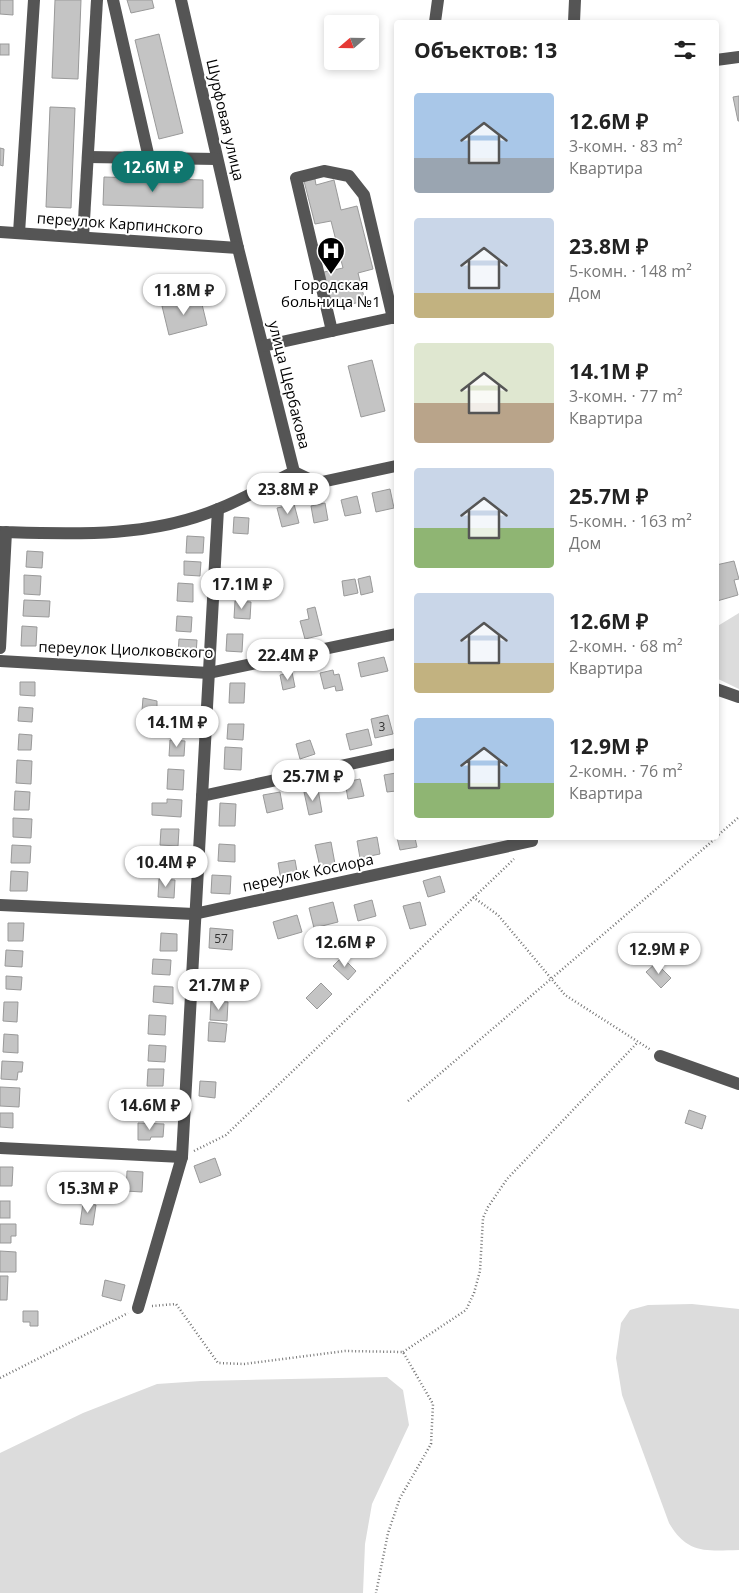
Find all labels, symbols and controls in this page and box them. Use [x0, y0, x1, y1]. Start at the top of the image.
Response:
north arrow [324, 15, 379, 70]
map controls [324, 15, 379, 70]
text: Объектов: 13 [414, 36, 557, 64]
icon: filters [671, 36, 699, 64]
street label: Шурфовая улица [202, 57, 250, 183]
text: 12.6M ₽ [569, 107, 649, 135]
icon: home [454, 113, 514, 173]
text: 3-комн. · 83 m² [569, 135, 683, 157]
pin: 12.6M ₽ [107, 150, 199, 193]
text: 12.6M ₽ [123, 156, 183, 178]
text: Квартира [569, 157, 643, 179]
street label: переулок Карпинского [36, 207, 204, 239]
text: 23.8M ₽ [569, 232, 649, 260]
hospital icon: Городская больница №1 [316, 236, 346, 275]
icon: home [454, 238, 514, 298]
text: 5-комн. · 148 m² [569, 260, 692, 282]
pin: 11.8M ₽ [138, 274, 230, 316]
place label: Городская больница №1 [281, 274, 381, 311]
text: 11.8M ₽ [154, 279, 214, 301]
text: Дом [569, 282, 601, 304]
street label: улица Щербакова [264, 319, 316, 451]
text: 14.1M ₽ [569, 357, 649, 385]
icon: home [454, 363, 514, 423]
text: 3-комн. · 77 m² [569, 385, 683, 407]
text: Квартира [569, 407, 643, 429]
pin: 23.8M ₽ [242, 472, 334, 515]
text: 23.8M ₽ [258, 478, 318, 500]
text: 25.7M ₽ [569, 482, 649, 510]
icon: home [454, 488, 514, 548]
text: 5-комн. · 163 m² [569, 510, 692, 532]
text: Дом [569, 532, 601, 554]
pin: 17.1M ₽ [196, 568, 288, 610]
text: 17.1M ₽ [212, 573, 272, 595]
text: 12.6M ₽ [569, 607, 649, 635]
icon: home [454, 613, 514, 673]
text: 2-комн. · 68 m² [569, 635, 683, 657]
street label: переулок Циолковского [38, 636, 214, 662]
pin: 22.4M ₽ [242, 638, 334, 681]
text: 22.4M ₽ [258, 644, 318, 666]
text: Квартира [569, 657, 643, 679]
pin: 14.1M ₽ [131, 706, 223, 748]
text: 14.1M ₽ [147, 711, 207, 733]
house number: 3 [379, 718, 386, 735]
text: 12.9M ₽ [569, 732, 649, 760]
icon: home [454, 738, 514, 798]
pin: 25.7M ₽ [267, 760, 359, 802]
text: 2-комн. · 76 m² [569, 760, 683, 782]
text: 25.7M ₽ [283, 765, 343, 787]
text: Квартира [569, 782, 643, 804]
pin: 10.4M ₽ [120, 846, 212, 888]
street label: переулок Косиора [240, 848, 375, 896]
text: 10.4M ₽ [136, 851, 196, 873]
pin: 12.6M ₽ [299, 926, 391, 968]
house number: 57 [214, 930, 228, 947]
text: 12.6M ₽ [315, 931, 375, 953]
pin: 12.9M ₽ [613, 932, 705, 975]
text: 12.9M ₽ [629, 938, 689, 960]
pin: 21.7M ₽ [173, 968, 265, 1011]
text: 21.7M ₽ [189, 974, 249, 996]
pin: 14.6M ₽ [104, 1088, 196, 1131]
text: 14.6M ₽ [120, 1094, 180, 1116]
pin: 15.3M ₽ [42, 1172, 134, 1214]
text: 15.3M ₽ [58, 1177, 118, 1199]

